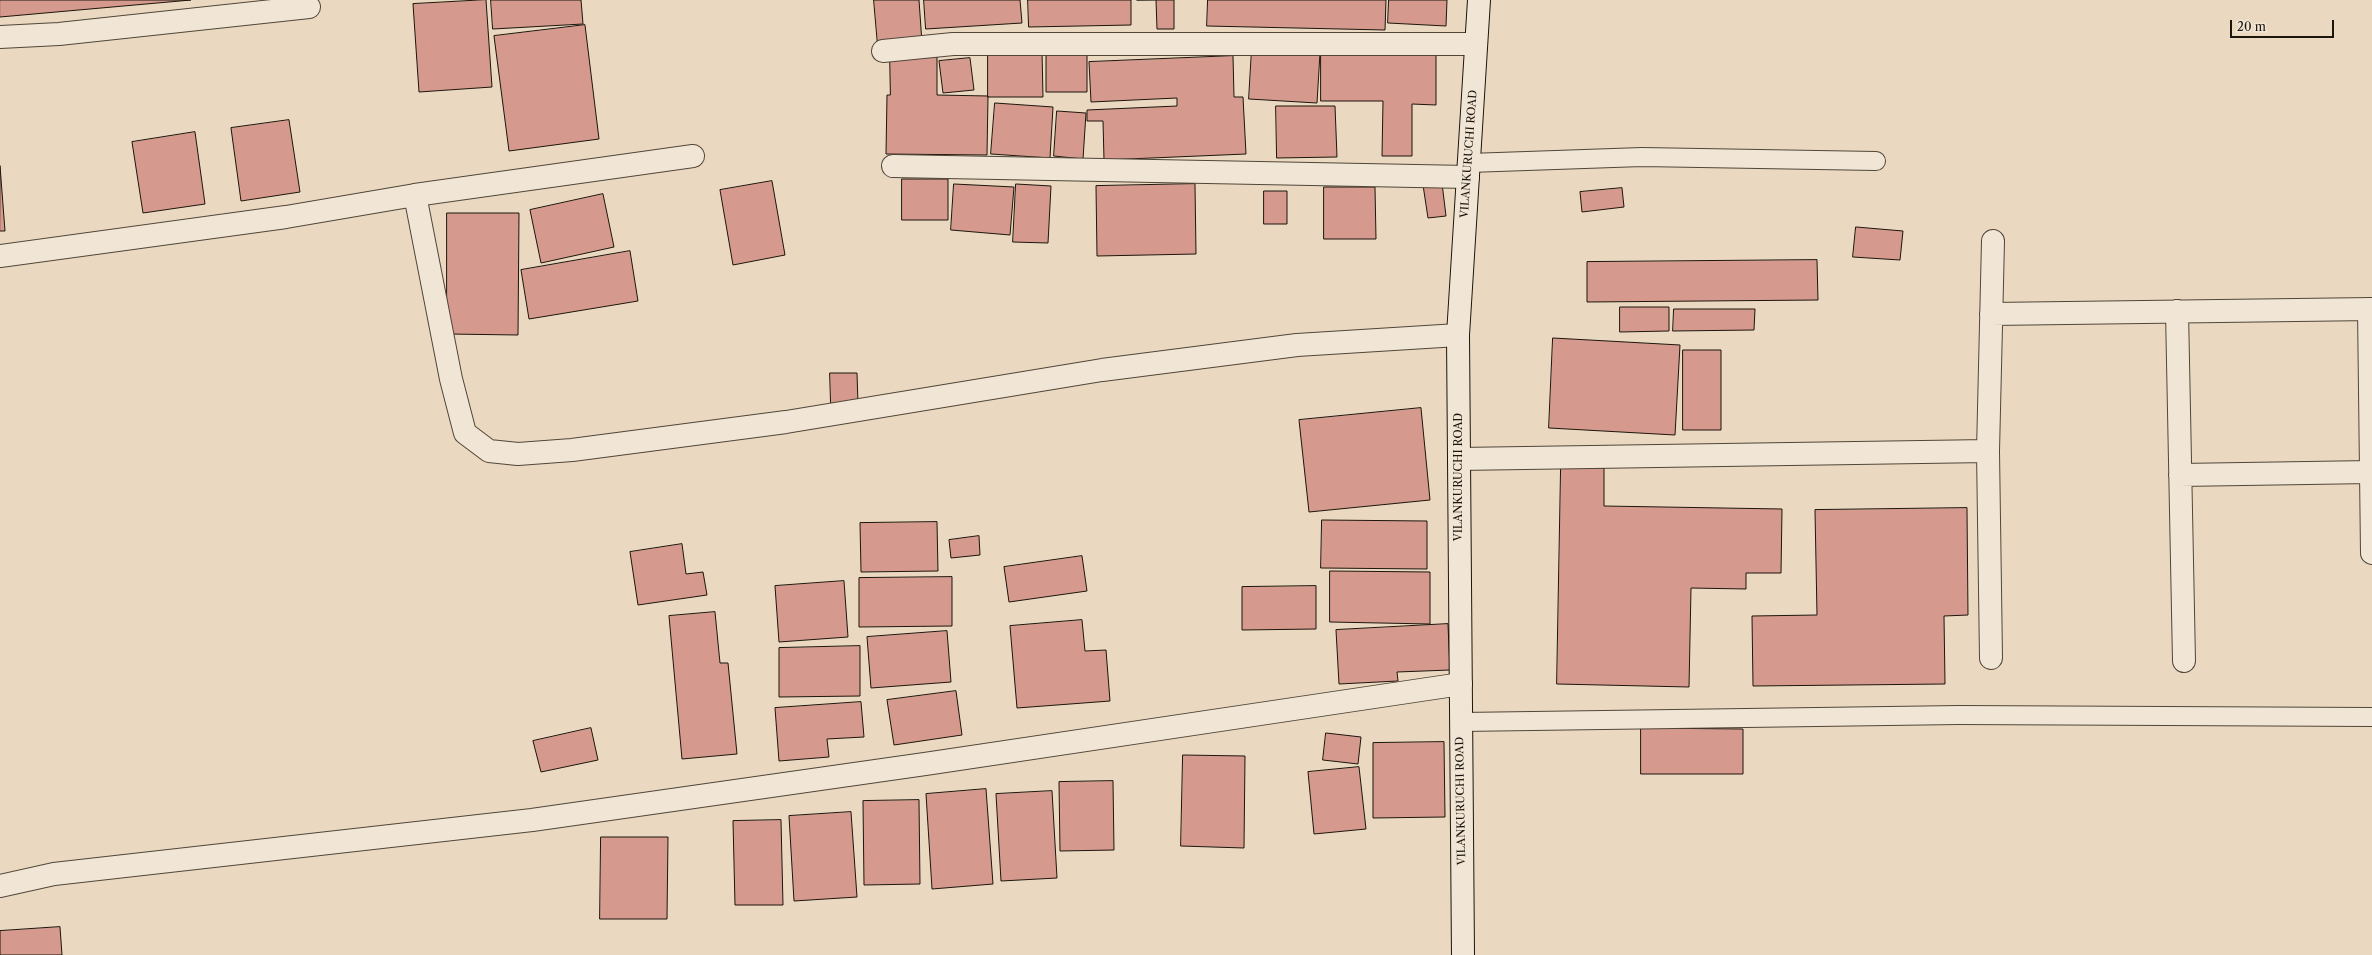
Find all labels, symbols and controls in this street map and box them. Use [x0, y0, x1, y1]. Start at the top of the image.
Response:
scale bar [2232, 12, 2336, 38]
text: 20 m [2237, 19, 2266, 34]
street label: VILANKURUCHI ROAD [1458, 89, 1480, 219]
street label: VILANKURUCHI ROAD [1452, 413, 1466, 541]
street label: VILANKURUCHI ROAD [1453, 737, 1469, 865]

